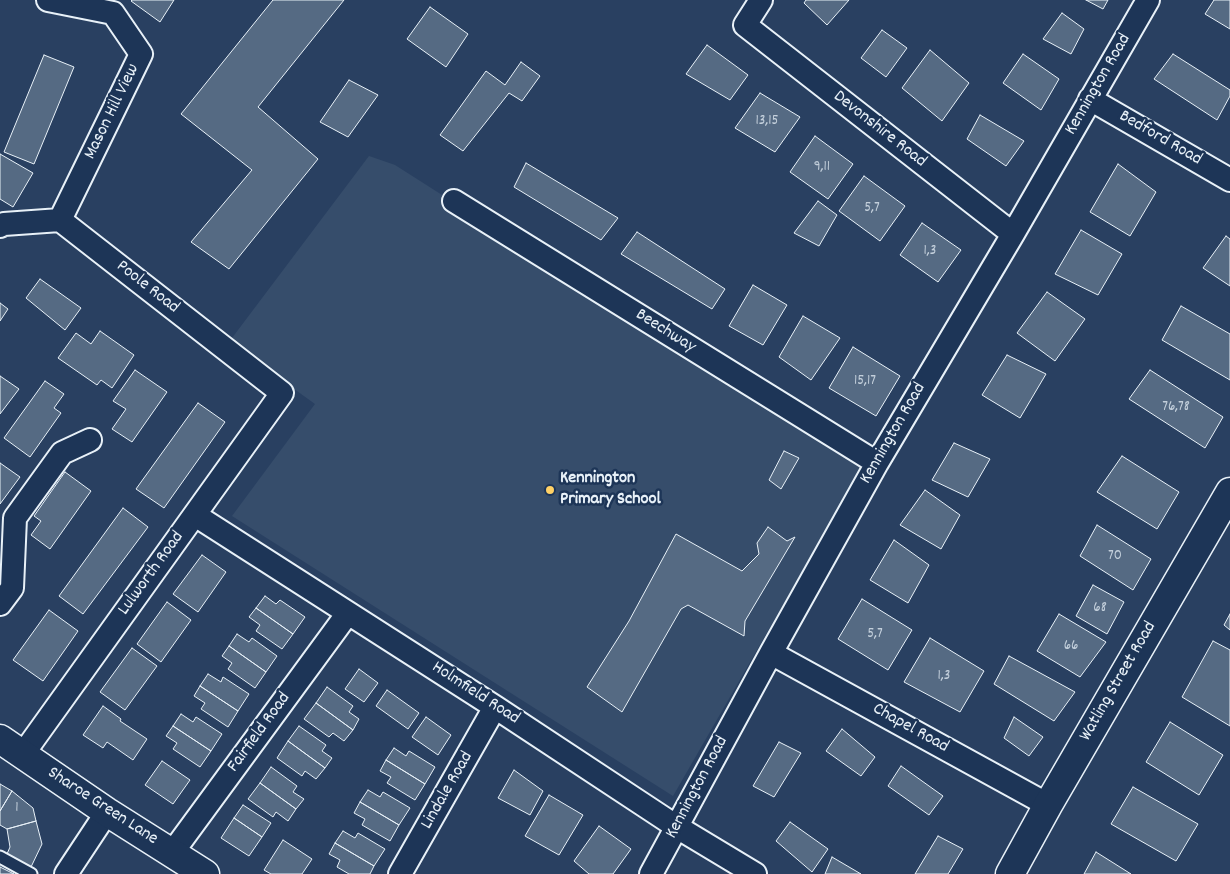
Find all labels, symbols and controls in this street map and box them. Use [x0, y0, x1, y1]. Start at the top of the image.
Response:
street label: Kennington Road [1061, 31, 1137, 139]
street label: Mason Hill View [81, 61, 145, 163]
street label: Devonshire Road [828, 87, 930, 173]
street label: Bedford Road [1115, 107, 1205, 171]
house number: 13,15 [755, 113, 779, 131]
house number: 9,11 [814, 159, 830, 177]
house number: 5,7 [864, 200, 880, 218]
house number: 1,3 [924, 243, 936, 261]
street label: Poole Road [111, 257, 183, 319]
street label: Beechway [631, 305, 699, 359]
house number: 15,17 [854, 373, 876, 391]
street label: Kennington Road [856, 380, 932, 488]
house number: 76,78 [1162, 399, 1190, 417]
place label: Kennington Primary School [560, 469, 661, 512]
marker: Kennington Primary School [544, 484, 556, 496]
street label: Lulworth Road [114, 528, 190, 620]
house number: 70 [1108, 548, 1122, 566]
house number: 68 [1093, 600, 1107, 618]
street label: Watling Street Road [1076, 618, 1162, 746]
house number: 5,7 [867, 626, 883, 644]
house number: 66 [1064, 638, 1078, 656]
street label: Holmfield Road [427, 658, 523, 730]
house number: 1,3 [938, 668, 950, 686]
street label: Fairfield Road [224, 689, 296, 777]
street label: Chapel Road [868, 699, 952, 759]
street label: Kennington Road [662, 733, 734, 843]
street label: Lindale Road [417, 748, 479, 834]
street label: Sharoe Green Lane [43, 763, 161, 851]
house number: 1 [15, 800, 19, 818]

